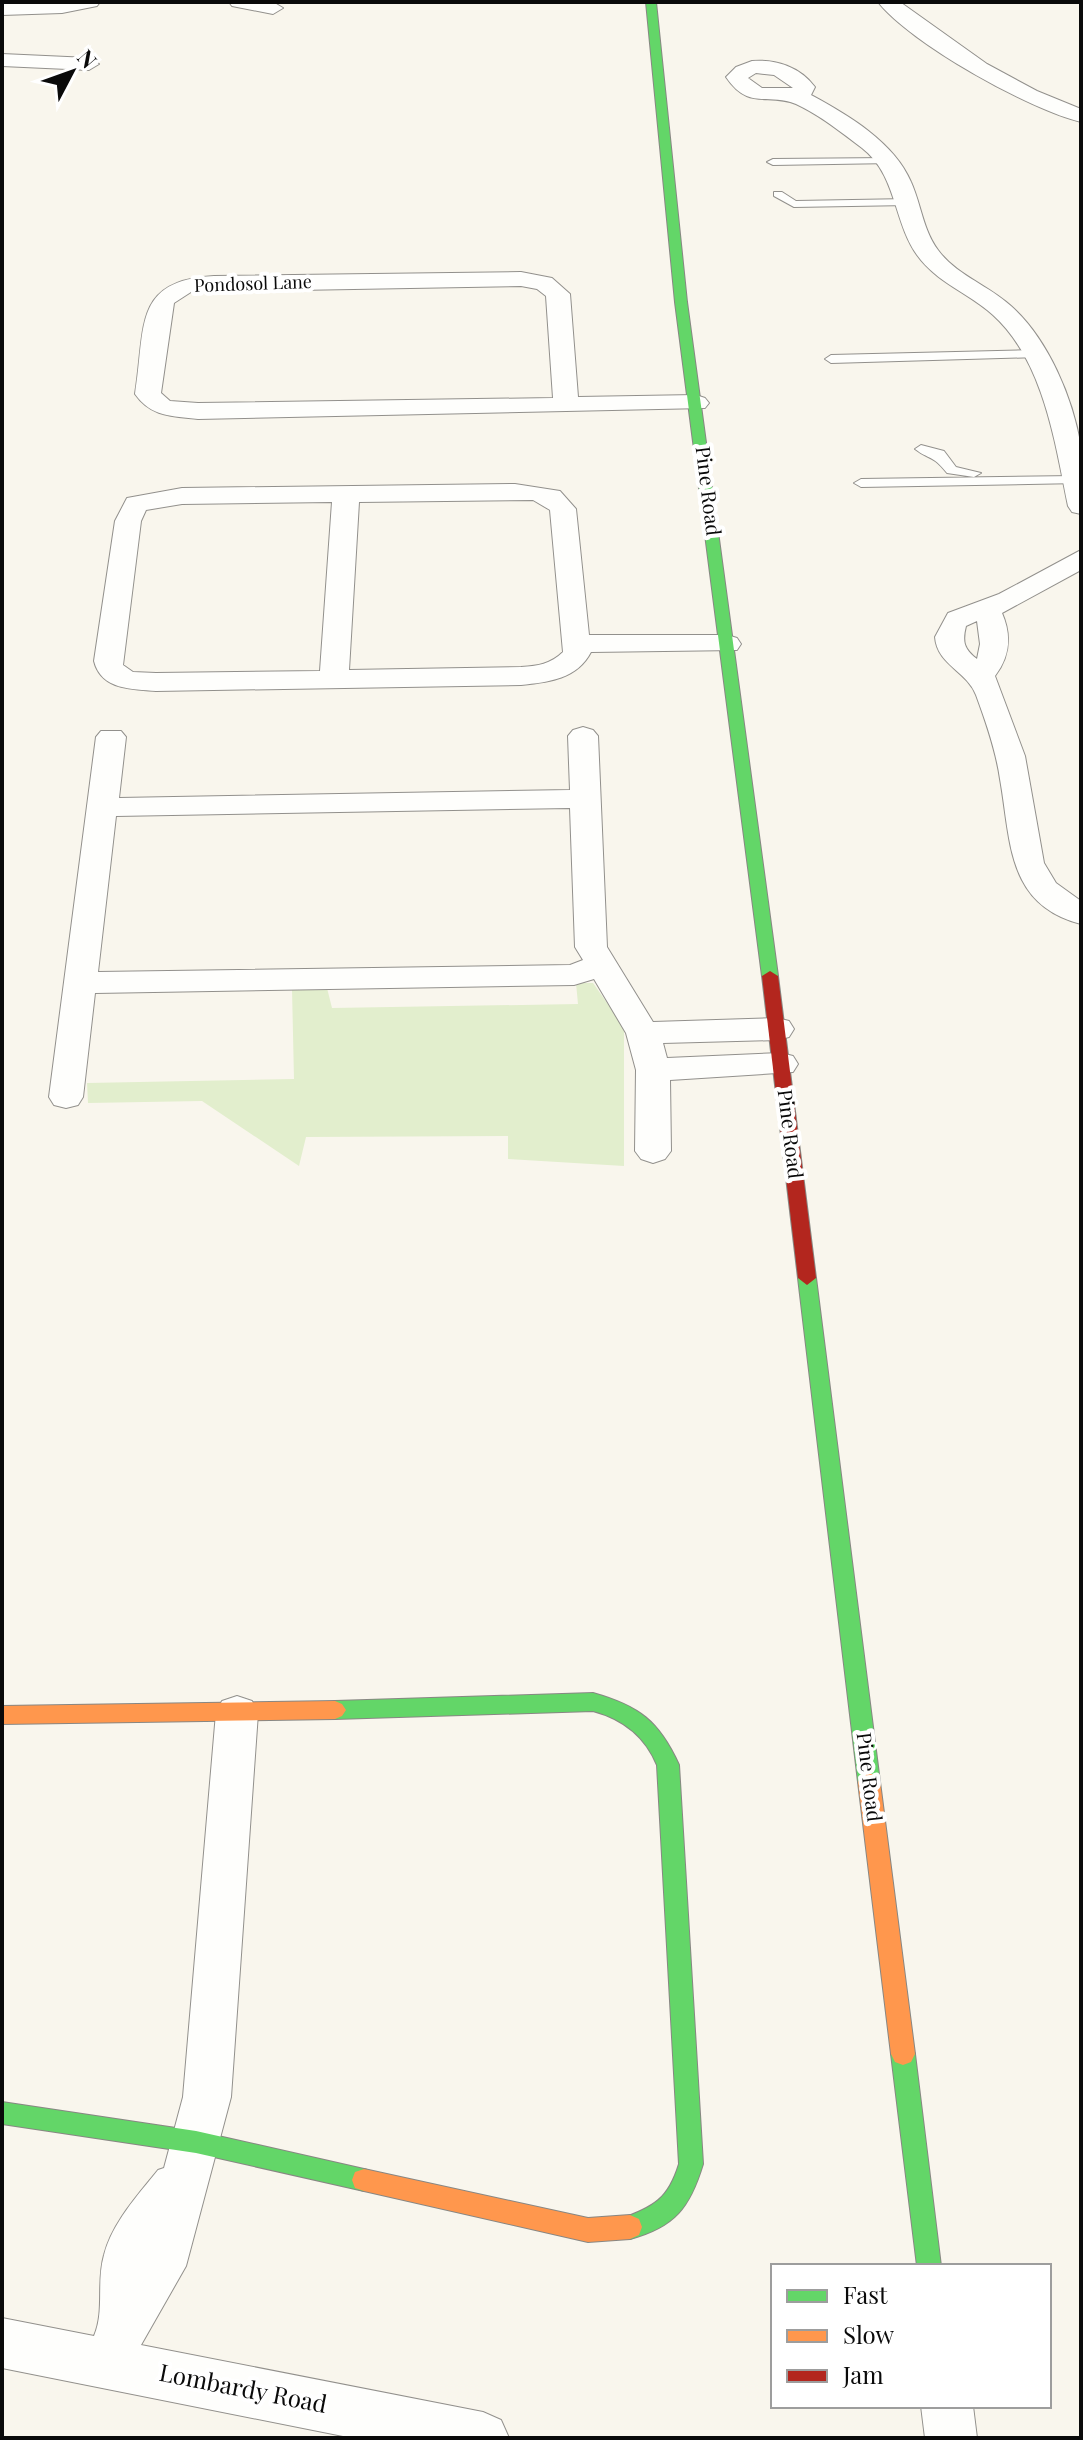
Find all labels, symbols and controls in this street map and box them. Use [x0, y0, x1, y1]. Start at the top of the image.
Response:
north arrow [32, 32, 112, 112]
text: N [71, 42, 104, 74]
street label: Pondosol Lane [194, 269, 312, 297]
street label: Pine Road [691, 444, 728, 538]
street label: Pine Road [773, 1087, 810, 1181]
street label: Pine Road [852, 1730, 889, 1824]
legend [771, 2264, 1051, 2408]
text: Fast [843, 2278, 888, 2310]
text: Slow [843, 2318, 895, 2350]
street label: Lombardy Road [157, 2355, 330, 2419]
text: Jam [842, 2358, 884, 2390]

